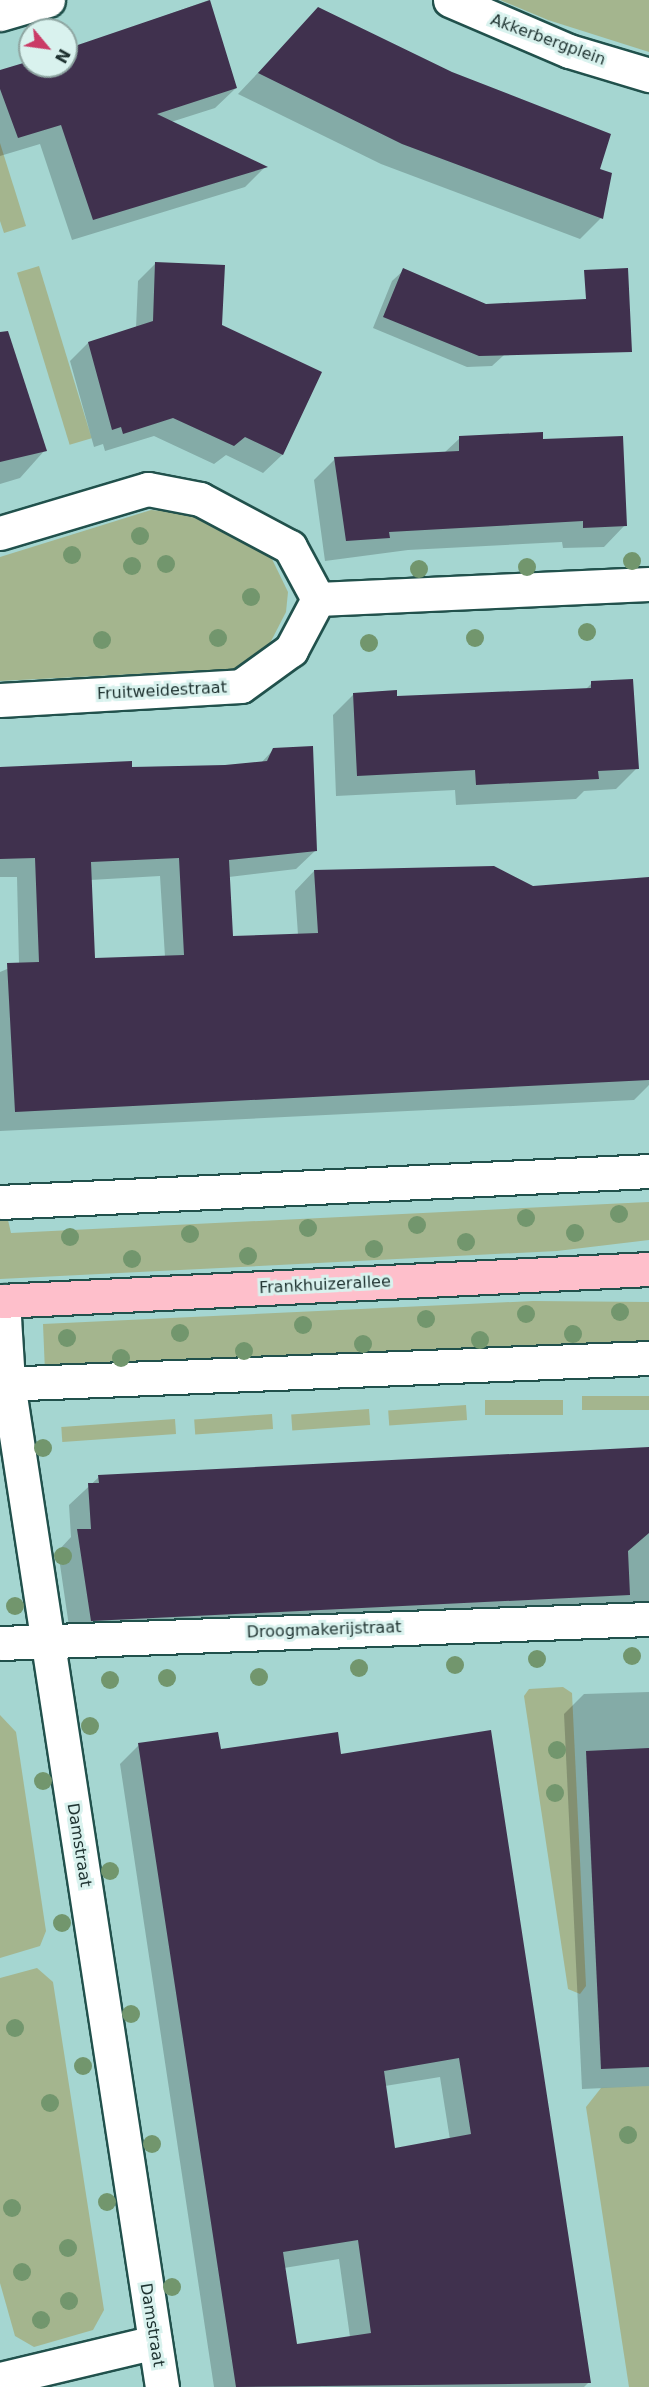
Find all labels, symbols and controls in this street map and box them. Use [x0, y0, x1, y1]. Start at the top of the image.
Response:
street label: Akkerbergplein [488, 10, 608, 70]
north arrow [18, 18, 78, 78]
text: N [51, 46, 74, 66]
street label: Fruitweidestraat [97, 678, 227, 704]
street label: Frankhuizerallee [259, 1272, 391, 1298]
street label: Droogmakerijstraat [246, 1618, 402, 1642]
street label: Damstraat [63, 1802, 95, 1888]
street label: Damstraat [136, 2282, 168, 2368]

